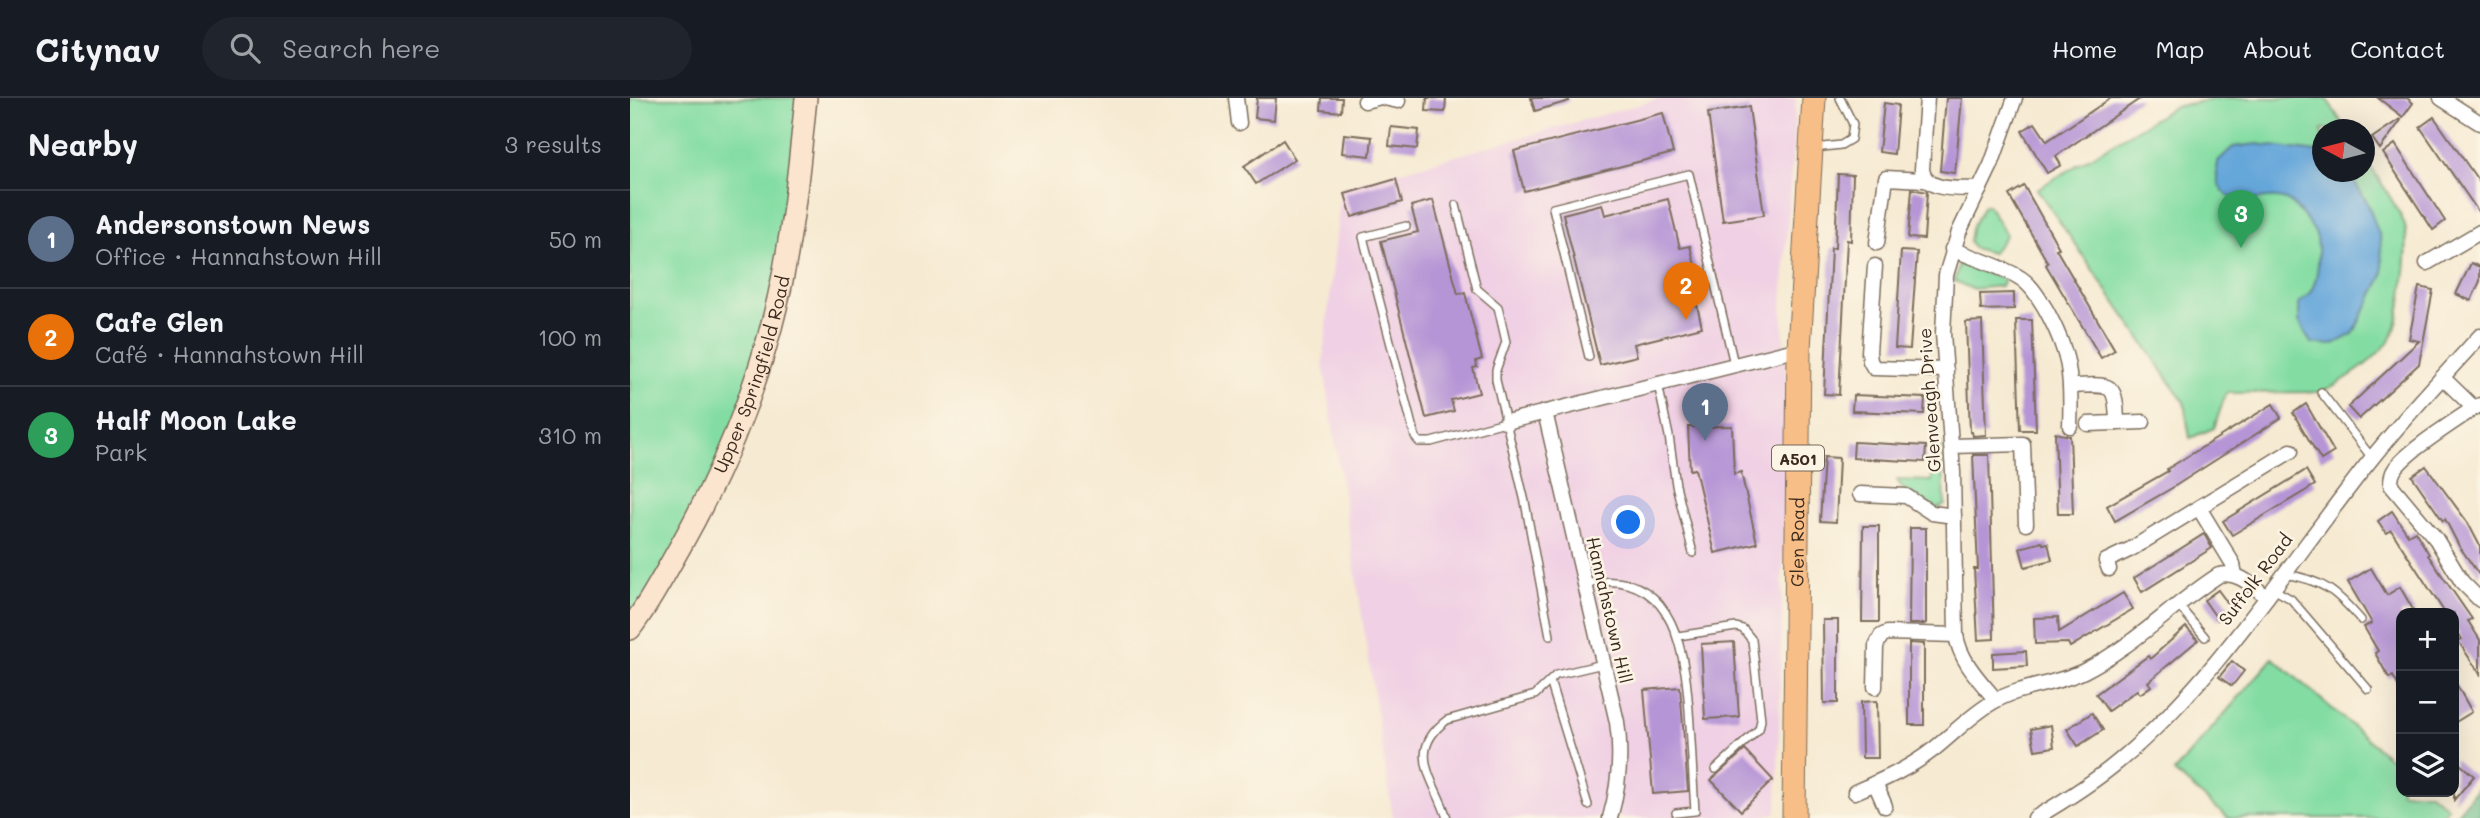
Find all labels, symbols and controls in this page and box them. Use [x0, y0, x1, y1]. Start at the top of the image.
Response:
search box [202, 17, 692, 80]
text: Citynav [35, 27, 160, 70]
icon: search [226, 29, 264, 67]
text: Search here [282, 31, 440, 65]
text: Home [2052, 33, 2117, 64]
text: Map [2155, 33, 2204, 64]
text: About [2242, 33, 2312, 64]
text: Contact [2350, 33, 2445, 64]
north arrow [2312, 119, 2375, 182]
text: Nearby [28, 124, 138, 164]
text: 3 results [505, 129, 602, 159]
pin: 3 [2218, 190, 2264, 248]
text: Andersonstown News [95, 207, 370, 241]
text: 1 [46, 224, 56, 254]
text: 50 m [549, 224, 602, 254]
text: Office · Hannahstown Hill [95, 241, 382, 271]
pin: 2 [1663, 262, 1709, 320]
street label: Upper Springfield Road [708, 273, 795, 477]
text: Cafe Glen [95, 305, 224, 339]
text: 2 [45, 322, 57, 352]
text: 100 m [538, 322, 602, 352]
street label: Glenveagh Drive [1912, 327, 1946, 473]
text: Café · Hannahstown Hill [95, 339, 364, 369]
pin: 1 [1682, 383, 1728, 441]
text: Half Moon Lake [95, 403, 297, 437]
text: 3 [44, 420, 58, 450]
text: 310 m [538, 420, 602, 450]
text: Park [95, 437, 147, 467]
road number: A501 [1772, 446, 1824, 470]
street label: Glen Road [1784, 497, 1809, 587]
your location [1611, 505, 1645, 539]
street label: Suffolk Road [2213, 528, 2297, 630]
street label: Hannahstown Hill [1581, 534, 1639, 686]
map controls [2396, 608, 2459, 797]
button: + [2396, 608, 2459, 671]
button: − [2396, 671, 2459, 734]
button: layers [2396, 734, 2459, 797]

